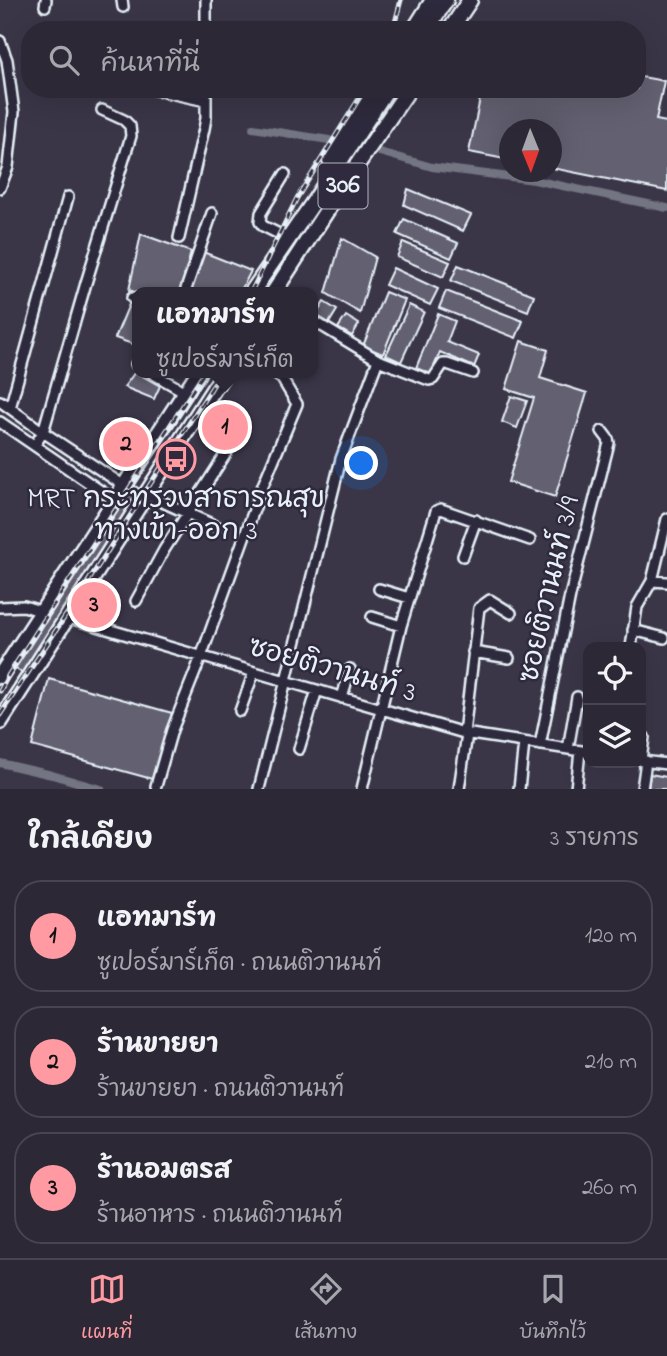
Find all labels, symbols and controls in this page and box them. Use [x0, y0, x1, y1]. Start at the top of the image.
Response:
search box [21, 21, 646, 98]
icon: search [45, 41, 83, 79]
text: ค้นหาที่นี่ [101, 46, 200, 84]
north arrow [499, 119, 562, 182]
road number: 306 [318, 164, 368, 209]
popup [132, 287, 318, 378]
text: แอทมาร์ท [156, 298, 275, 336]
text: ซูเปอร์มาร์เก็ต [156, 345, 294, 378]
pin: 1 [202, 401, 248, 453]
pin: 2 [103, 418, 149, 470]
bus stop icon: MRT กระทรวงสาธารณสุข ทางเข้า-ออก 3 [155, 438, 197, 480]
your location [344, 446, 378, 480]
place label: MRT กระทรวงสาธารณสุข ทางเข้า-ออก 3 [27, 480, 325, 553]
street label: ซอยติวานนท์ 3/9 [508, 492, 592, 687]
pin: 3 [71, 579, 117, 631]
street label: ซอยติวานนท์ 3 [243, 626, 421, 715]
map controls [583, 642, 646, 768]
button: locate [583, 642, 646, 705]
button: layers [583, 705, 646, 768]
text: ใกล้เคียง [28, 819, 153, 863]
text: 3 รายการ [550, 823, 639, 856]
text: แอทมาร์ท [97, 901, 216, 939]
text: 1 [49, 920, 57, 953]
text: 120 m [585, 920, 637, 953]
text: ซูเปอร์มาร์เก็ต · ถนนติวานนท์ [97, 948, 382, 981]
text: ร้านขายยา [97, 1027, 219, 1065]
text: 2 [47, 1046, 59, 1079]
text: 210 m [585, 1046, 637, 1079]
text: ร้านขายยา · ถนนติวานนท์ [97, 1074, 344, 1107]
text: ร้านอมตรส [97, 1153, 231, 1191]
text: 3 [48, 1172, 58, 1205]
text: 260 m [582, 1172, 637, 1205]
text: ร้านอาหาร · ถนนติวานนท์ [97, 1200, 343, 1233]
tab: แผนที่ [81, 1270, 132, 1347]
tab: เส้นทาง [294, 1270, 357, 1347]
tab: บันทึกไว้ [519, 1270, 586, 1347]

